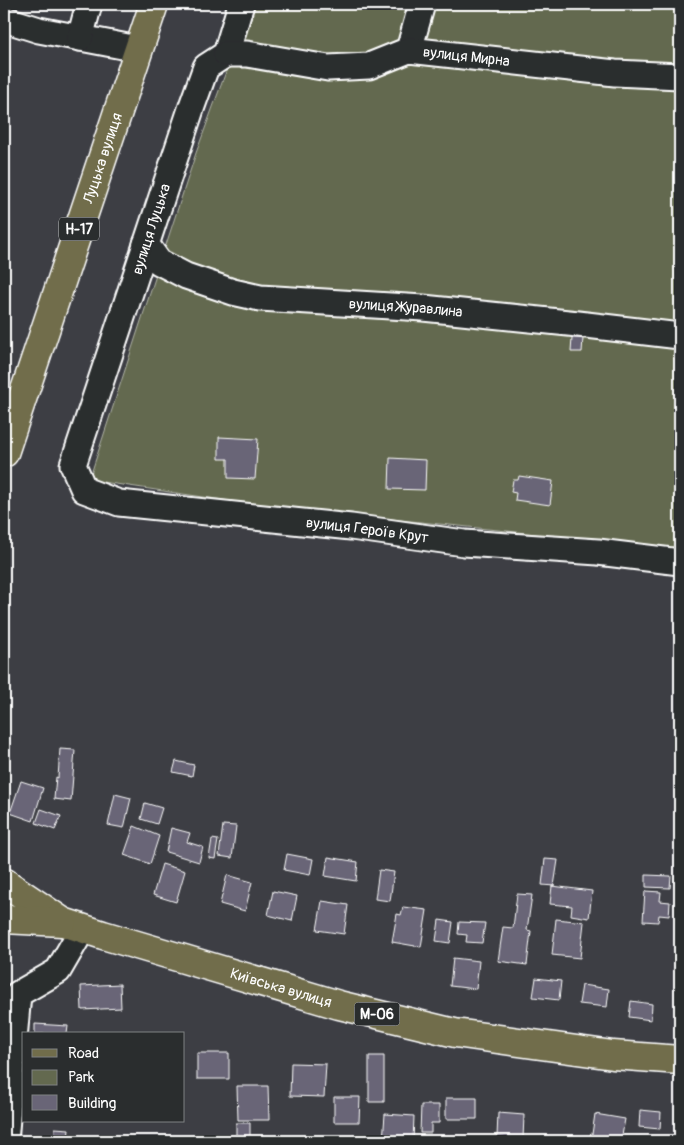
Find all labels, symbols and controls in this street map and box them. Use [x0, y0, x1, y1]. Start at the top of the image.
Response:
street label: вулиця Мирна [422, 43, 511, 71]
street label: Луцька вулиця [79, 110, 127, 207]
street label: вулиця Луцька [128, 181, 175, 277]
road number: Н-17 [59, 218, 99, 240]
street label: вулиця Журавлина [348, 294, 464, 322]
street label: вулиця Героїв Крут [305, 513, 430, 548]
street label: Київська вулиця [228, 964, 334, 1012]
road number: М-06 [354, 1002, 400, 1026]
legend [22, 1032, 185, 1122]
text: Road [68, 1044, 99, 1063]
text: Park [68, 1068, 95, 1087]
text: Building [68, 1094, 116, 1113]

